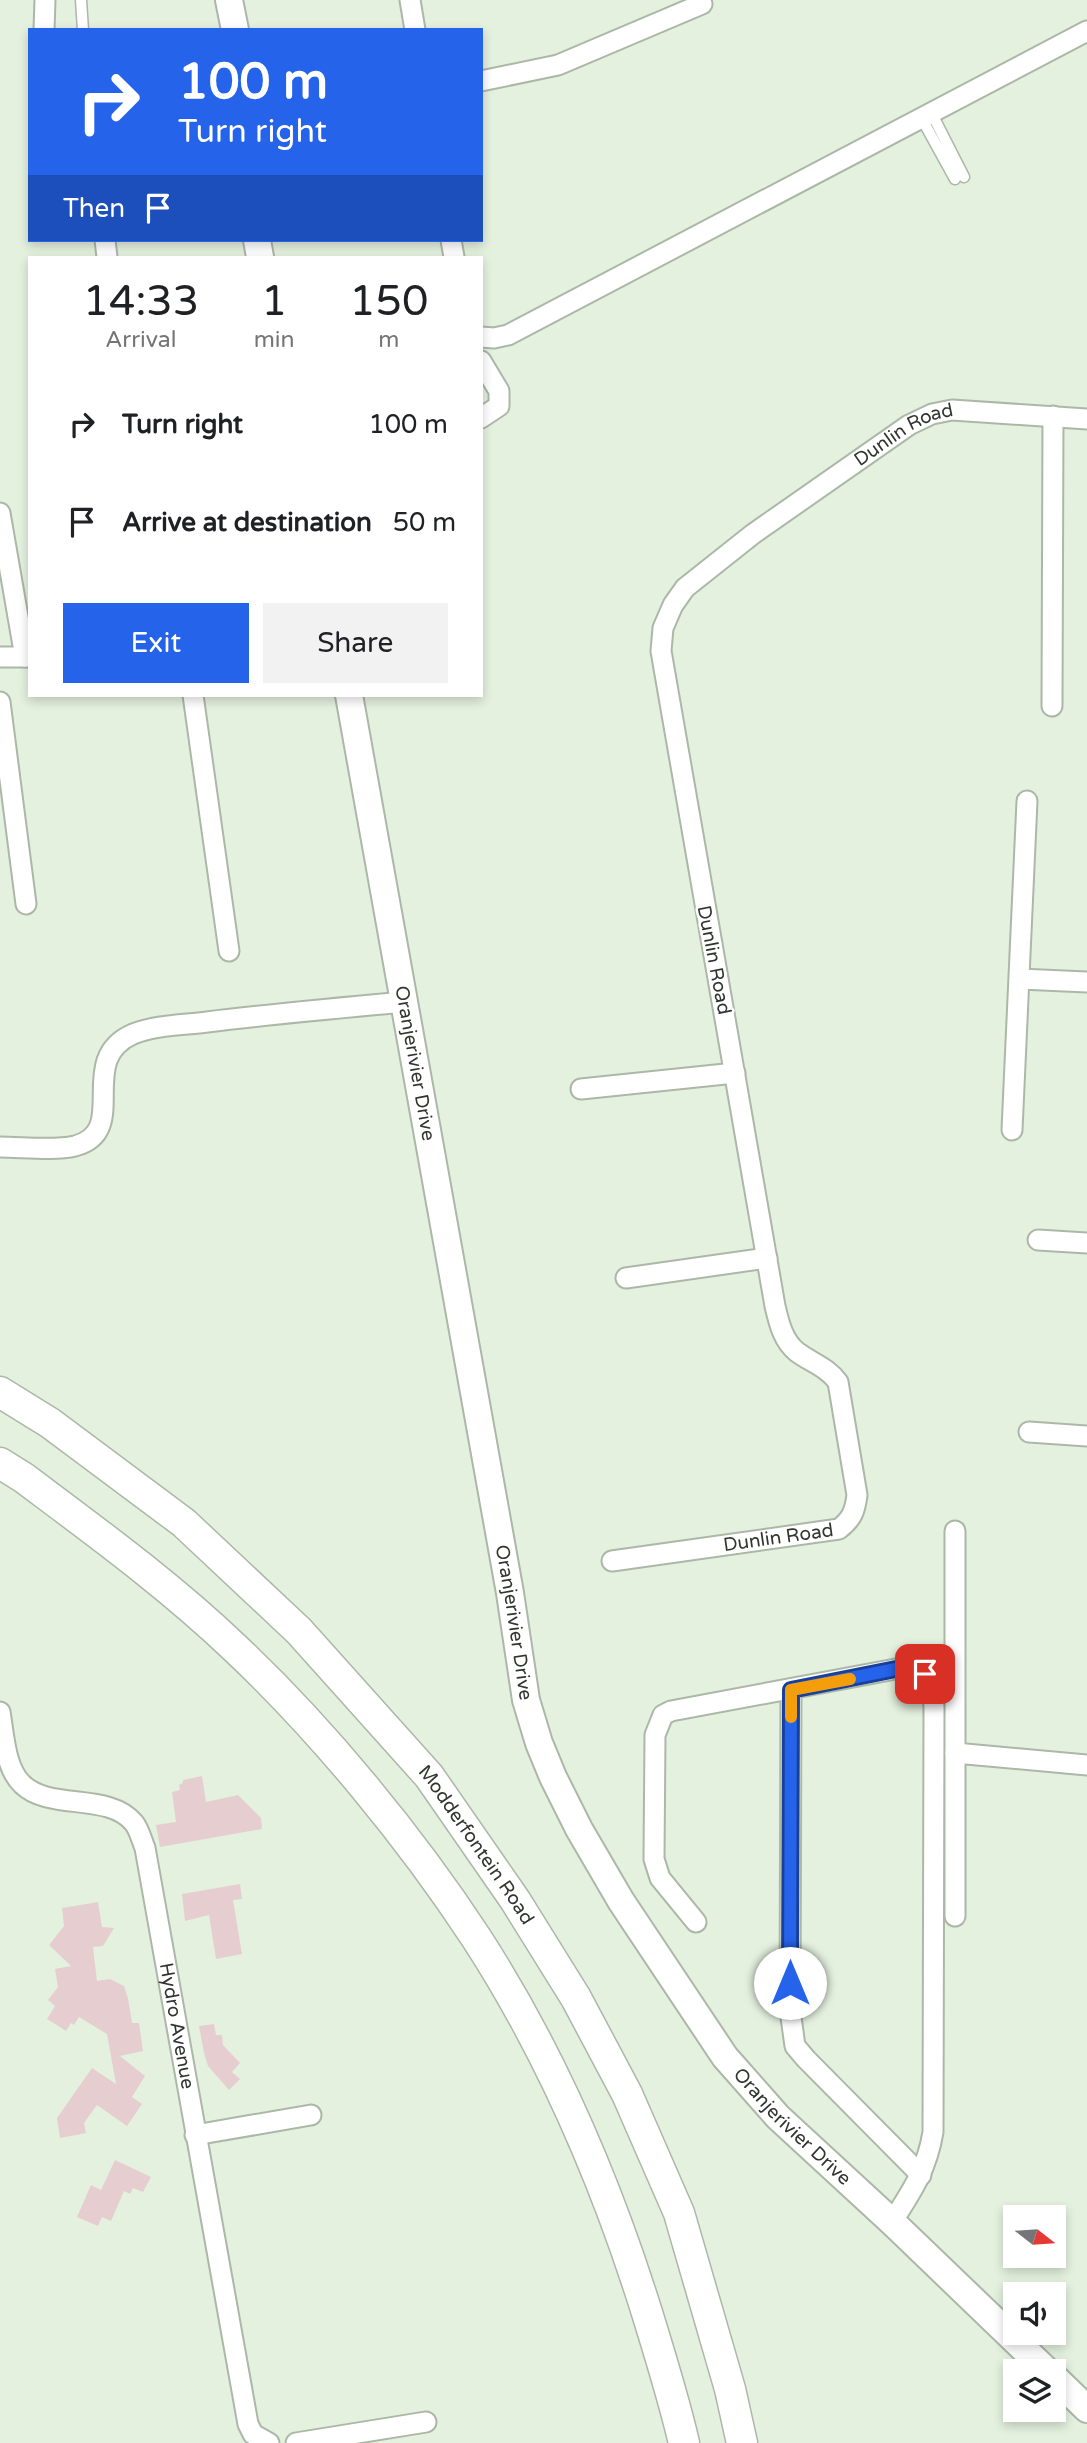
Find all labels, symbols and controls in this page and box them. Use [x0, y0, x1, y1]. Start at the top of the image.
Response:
text: 100 m [178, 53, 328, 112]
icon: right [63, 56, 154, 147]
text: Turn right [178, 113, 327, 151]
icon: arrive [139, 189, 177, 227]
text: Then [63, 193, 125, 224]
text: 14:33 [83, 276, 199, 327]
text: 1 [261, 276, 287, 327]
text: 150 [349, 276, 428, 327]
text: Arrival [105, 326, 176, 354]
text: min [254, 326, 295, 354]
text: m [378, 326, 399, 354]
street label: Dunlin Road [850, 399, 955, 471]
icon: right [63, 405, 101, 443]
text: Turn right [122, 409, 243, 440]
text: 100 m [368, 409, 448, 440]
icon: arrive [63, 503, 101, 541]
text: Arrive at destination [122, 507, 372, 538]
text: 50 m [393, 507, 456, 538]
button: Exit [63, 603, 249, 683]
button: Share [263, 603, 448, 683]
street label: Dunlin Road [693, 903, 735, 1017]
street label: Oranjerivier Drive [390, 984, 440, 1142]
street label: Dunlin Road [722, 1519, 835, 1556]
street label: Oranjerivier Drive [491, 1543, 537, 1702]
pin [895, 1644, 955, 1704]
icon: arrive [906, 1655, 944, 1693]
street label: Modderfontein Road [414, 1761, 538, 1928]
position arrow [753, 1946, 827, 2020]
street label: Hydro Avenue [155, 1961, 199, 2091]
street label: Oranjerivier Drive [729, 2063, 856, 2190]
north arrow [1003, 2205, 1066, 2268]
map controls [1003, 2205, 1066, 2422]
button: sound [1003, 2282, 1066, 2345]
button: layers [1003, 2359, 1066, 2422]

